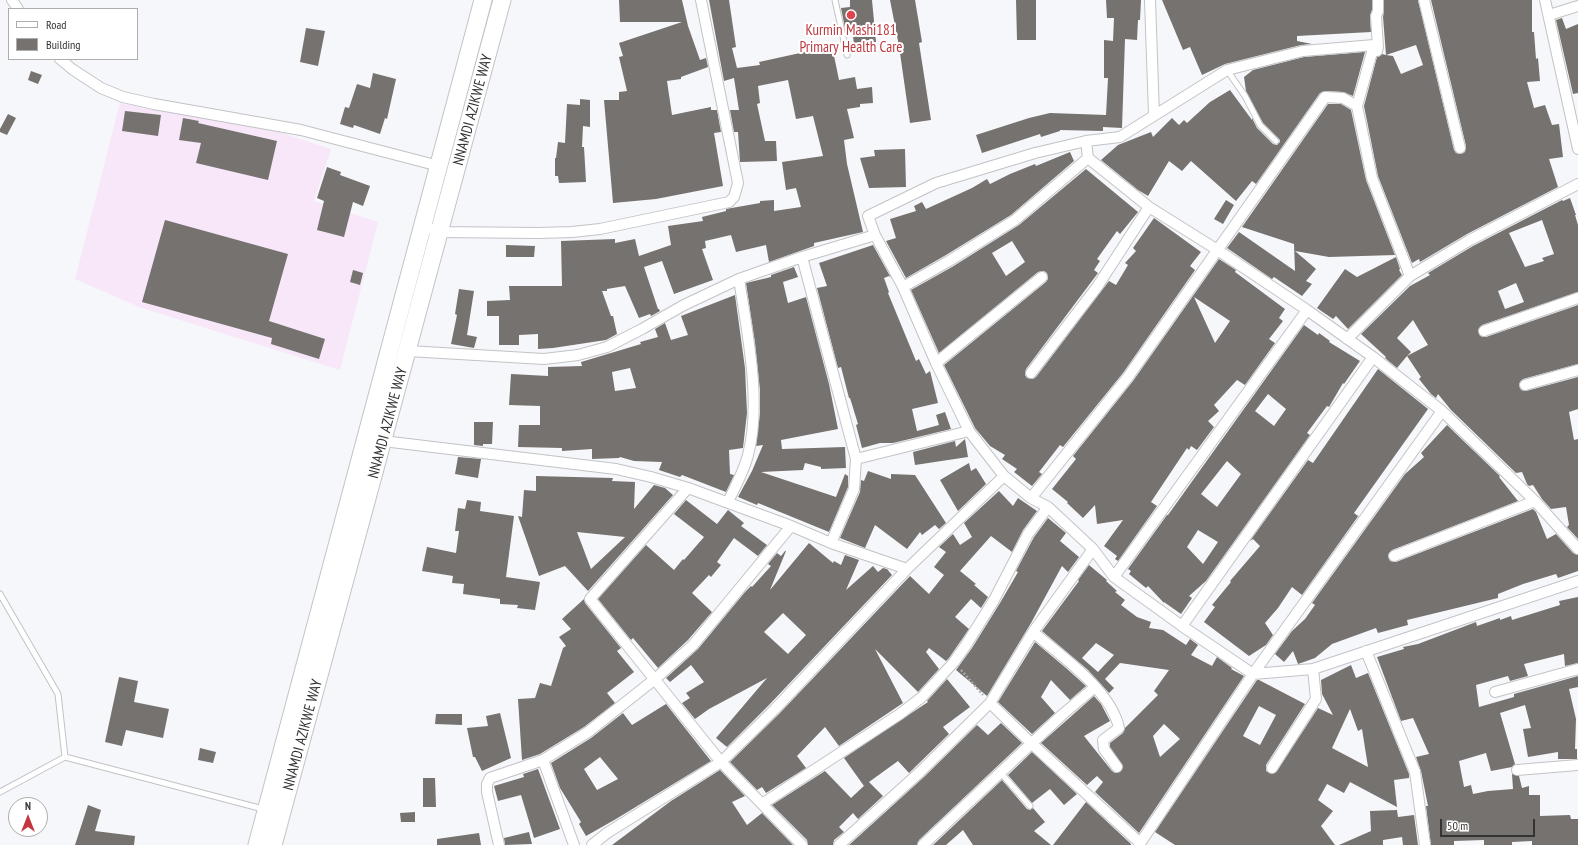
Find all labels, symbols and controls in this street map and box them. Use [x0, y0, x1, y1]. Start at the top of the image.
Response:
legend [8, 8, 138, 60]
marker: Kurmin Mashi181 Primary Health Care [845, 9, 857, 21]
text: Road [46, 17, 66, 32]
place label: Kurmin Mashi181 Primary Health Care [799, 22, 903, 57]
text: Building [46, 37, 81, 52]
street label: NNAMDI AZIKWE WAY [450, 53, 496, 167]
street label: NNAMDI AZIKWE WAY [365, 366, 411, 480]
street label: NNAMDI AZIKWE WAY [280, 678, 326, 792]
north arrow [8, 797, 48, 837]
text: N [25, 799, 31, 813]
scale bar [1442, 811, 1537, 837]
text: 50 m [1447, 818, 1468, 833]

